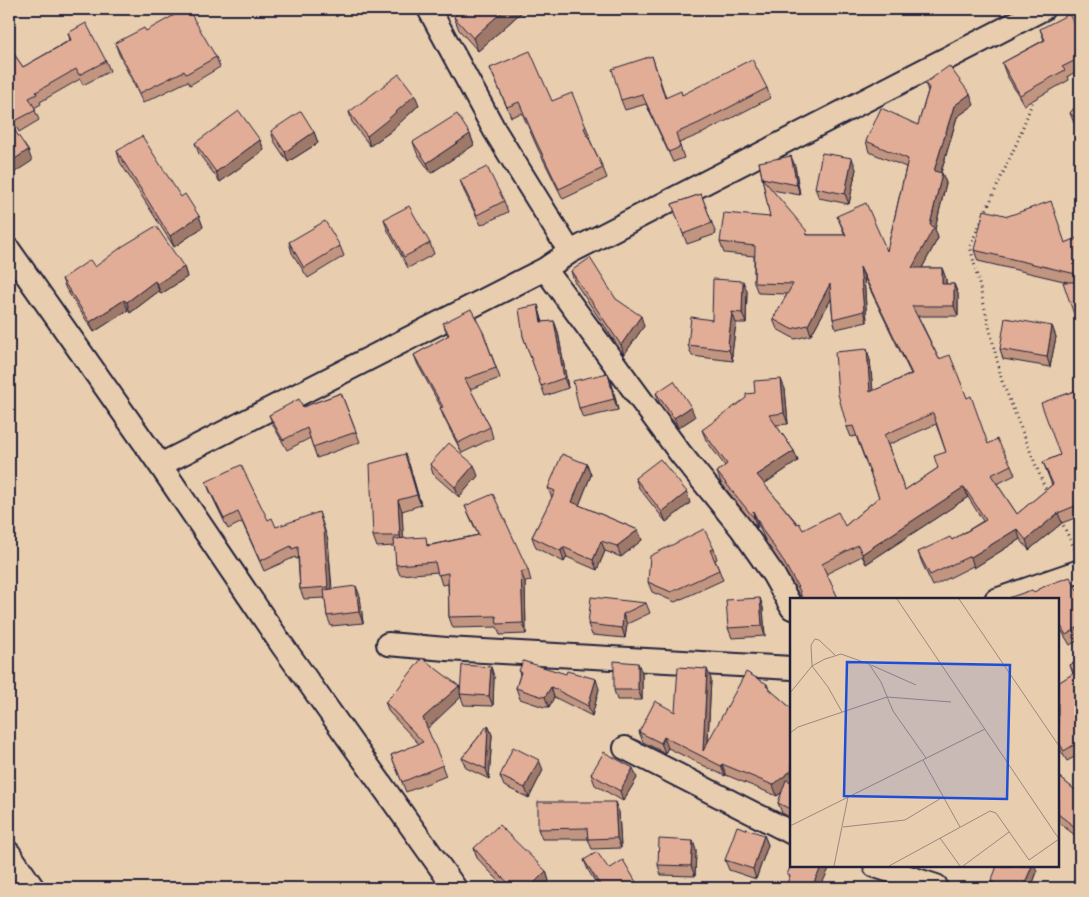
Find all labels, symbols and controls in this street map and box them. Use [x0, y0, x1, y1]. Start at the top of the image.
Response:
inset map [790, 598, 1059, 867]

